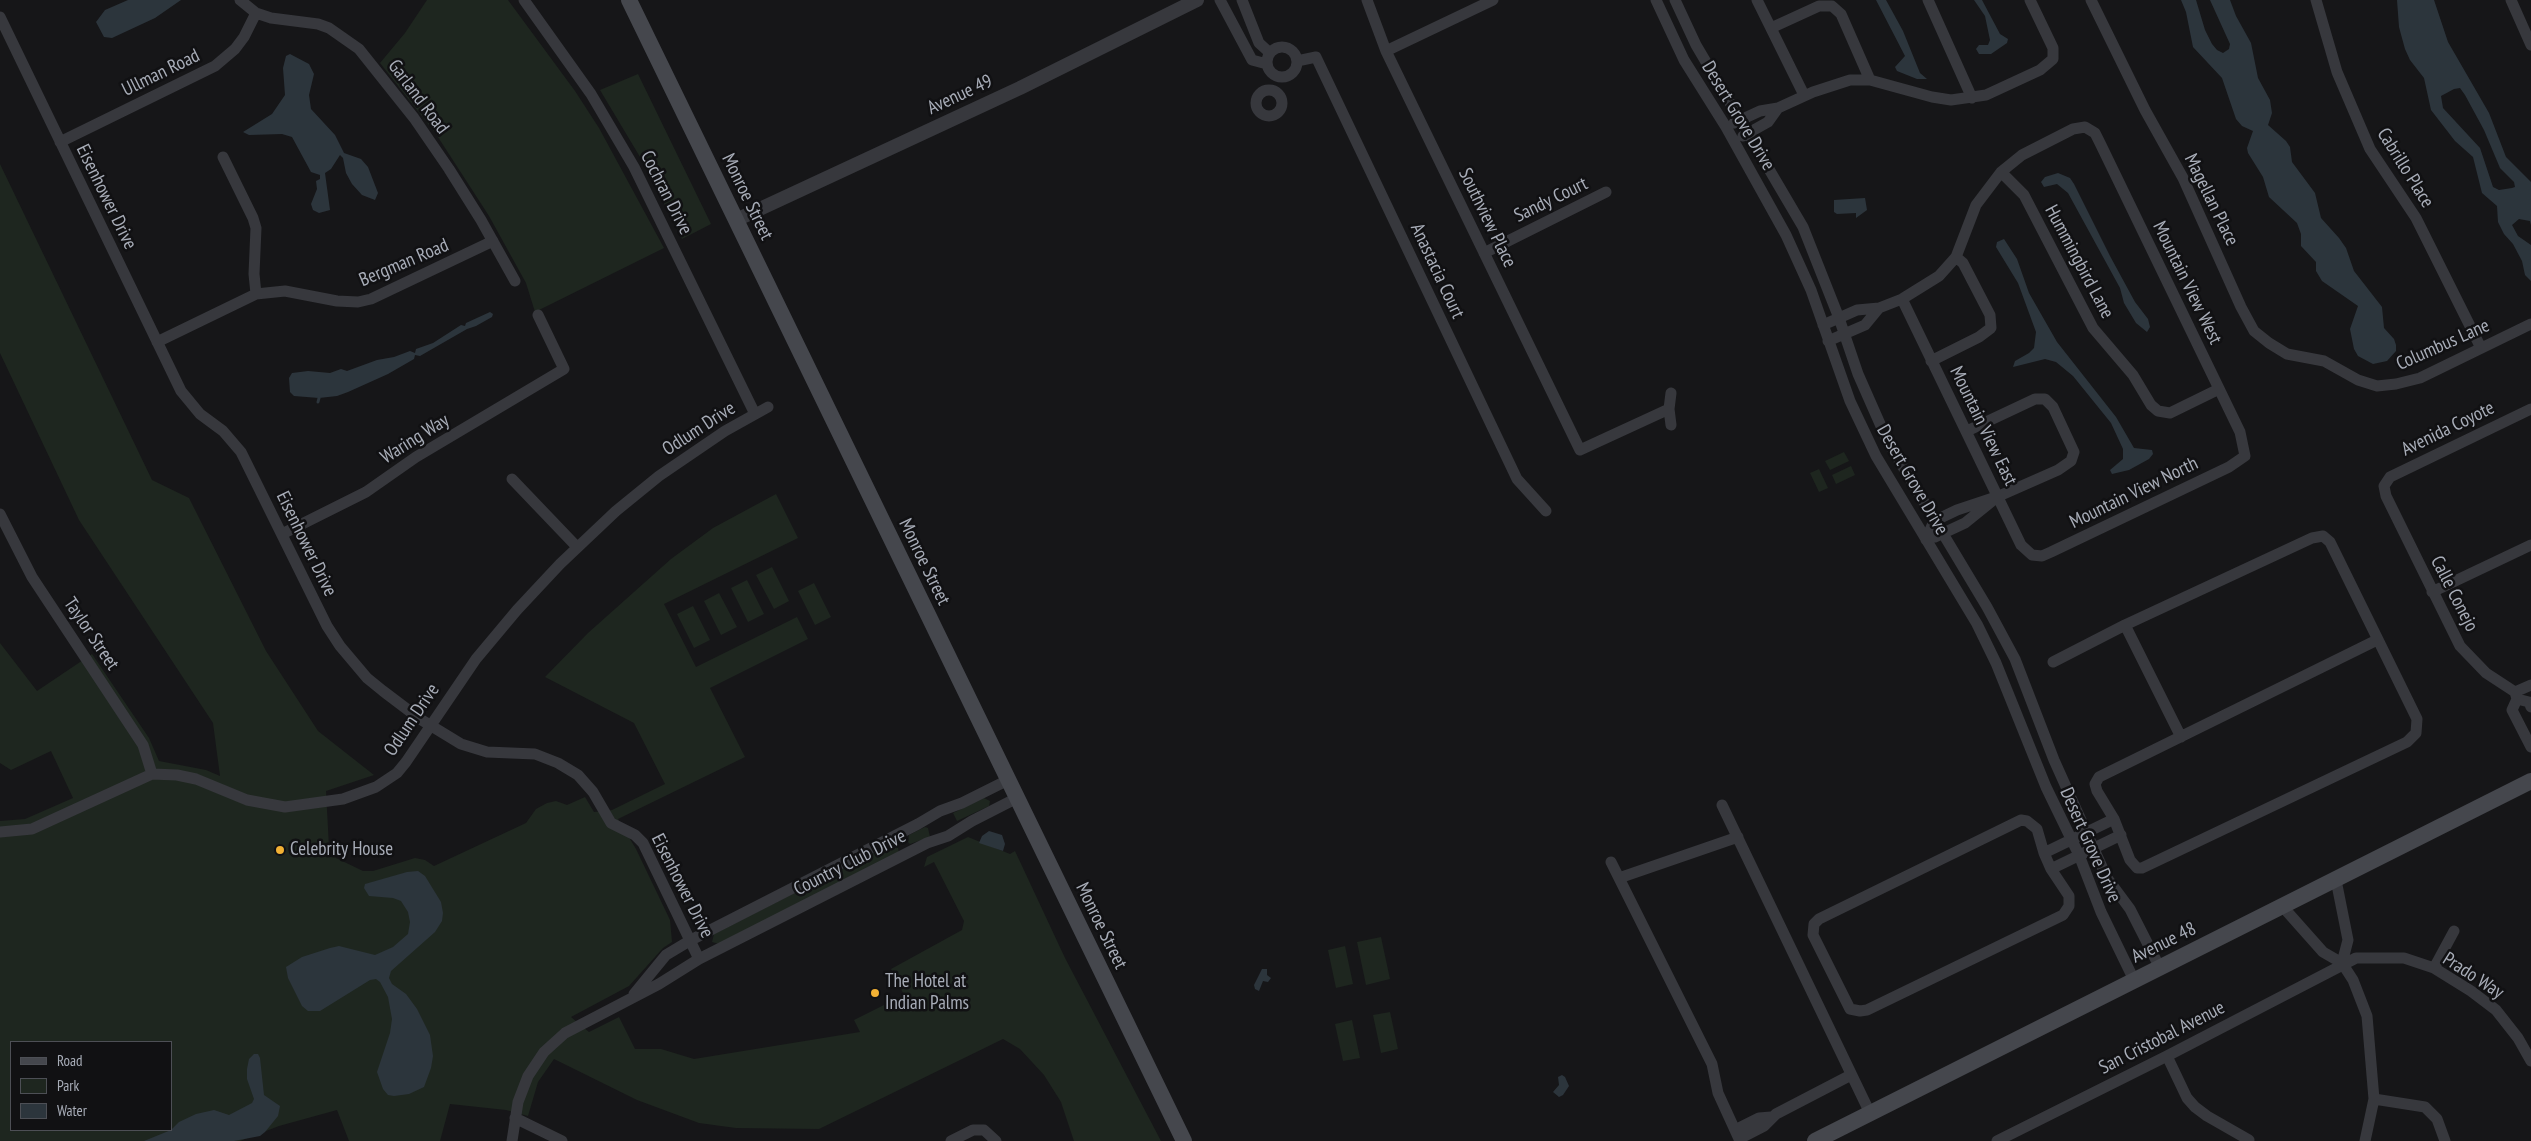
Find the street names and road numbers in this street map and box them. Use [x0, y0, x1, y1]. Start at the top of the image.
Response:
street label: Ullman Road [118, 44, 204, 102]
street label: Garland Road [383, 55, 453, 139]
street label: Desert Grove Drive [1696, 57, 1780, 175]
street label: Avenue 49 [924, 70, 996, 120]
street label: Cabrillo Place [2372, 124, 2438, 212]
street label: Eisenhower Drive [71, 141, 141, 253]
street label: Cochran Drive [635, 147, 697, 239]
street label: Monroe Street [716, 150, 778, 244]
street label: Magellan Place [2179, 150, 2243, 250]
street label: Southview Place [1453, 165, 1521, 271]
street label: Sandy Court [1511, 172, 1591, 228]
street label: Hummingbird Lane [2040, 201, 2118, 323]
street label: Mountain View West [2147, 218, 2227, 348]
street label: Anastacia Court [1405, 220, 1469, 322]
street label: Bergman Road [356, 234, 452, 292]
street label: Columbus Lane [2393, 314, 2493, 376]
street label: Mountain View East [1944, 363, 2022, 489]
street label: Odlum Drive [658, 397, 740, 461]
street label: Avenida Coyote [2398, 397, 2498, 461]
street label: Waring Way [377, 409, 453, 469]
street label: Desert Grove Drive [1871, 421, 1953, 539]
street label: Mountain View North [2066, 452, 2202, 534]
street label: Eisenhower Drive [271, 488, 341, 600]
street label: Monroe Street [893, 515, 955, 609]
street label: Calle Conejo [2425, 552, 2483, 636]
street label: Taylor Street [58, 593, 124, 675]
street label: Odlum Drive [380, 680, 444, 760]
street label: Desert Grove Drive [2055, 784, 2125, 906]
street label: Country Club Drive [790, 825, 910, 901]
street label: Eisenhower Drive [646, 830, 718, 942]
street label: Monroe Street [1070, 879, 1132, 973]
street label: Avenue 48 [2128, 918, 2200, 968]
street label: Prado Way [2438, 948, 2508, 1004]
street label: San Cristobal Avenue [2095, 997, 2229, 1079]

